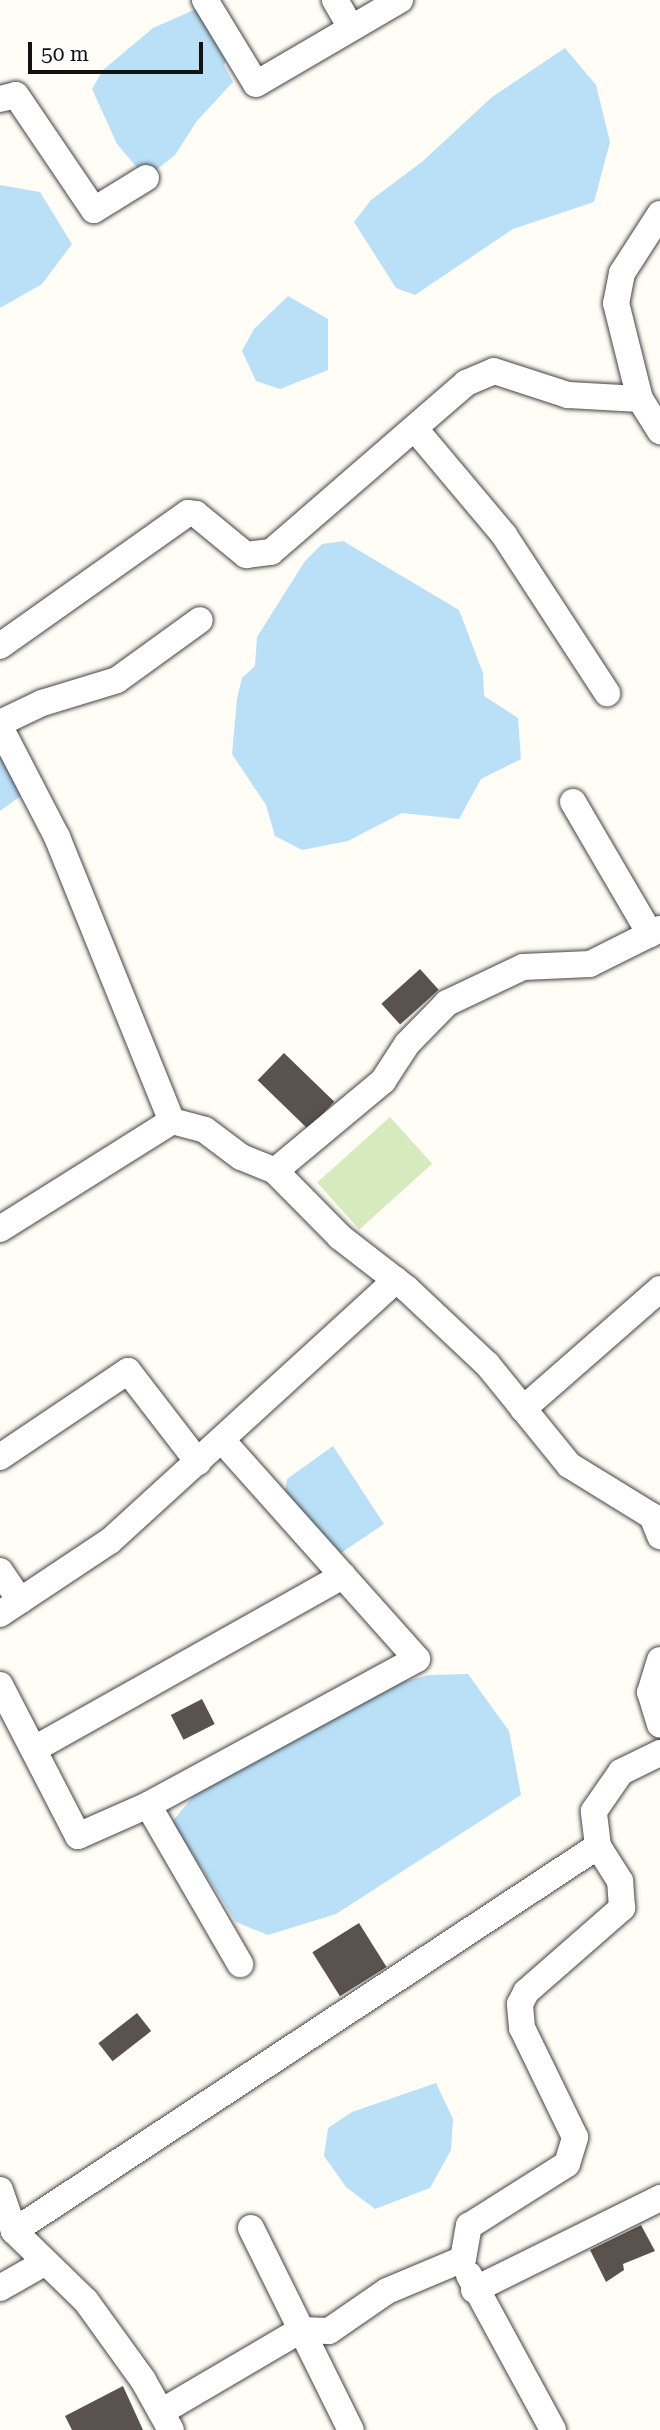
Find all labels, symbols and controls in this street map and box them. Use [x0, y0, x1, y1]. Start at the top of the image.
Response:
scale bar [32, 28, 206, 72]
text: 50 m [41, 42, 89, 66]

